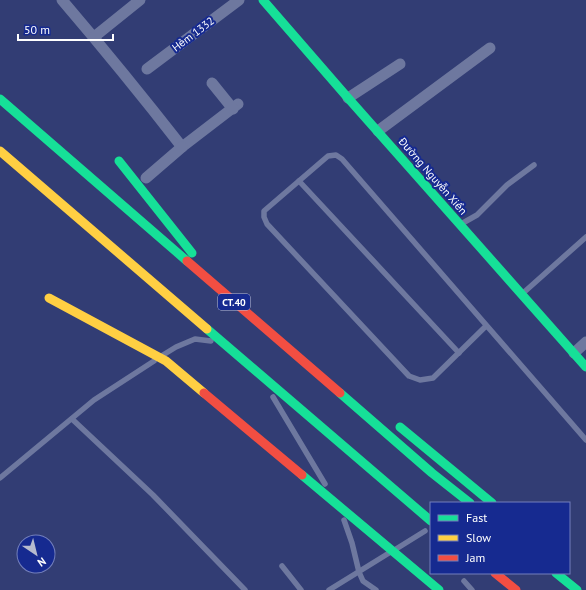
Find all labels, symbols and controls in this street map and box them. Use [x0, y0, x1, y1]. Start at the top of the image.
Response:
street label: Hẻm 1332 [169, 14, 217, 54]
scale bar [18, 16, 113, 42]
text: 50 m [24, 22, 50, 37]
street label: Đường Nguyễn Xiển [395, 134, 470, 217]
road number: CT.40 [218, 294, 250, 310]
legend [430, 502, 570, 574]
text: Fast [466, 510, 487, 525]
text: Slow [466, 530, 491, 545]
north arrow [16, 534, 56, 574]
text: Jam [465, 550, 485, 565]
text: N [35, 554, 49, 570]

